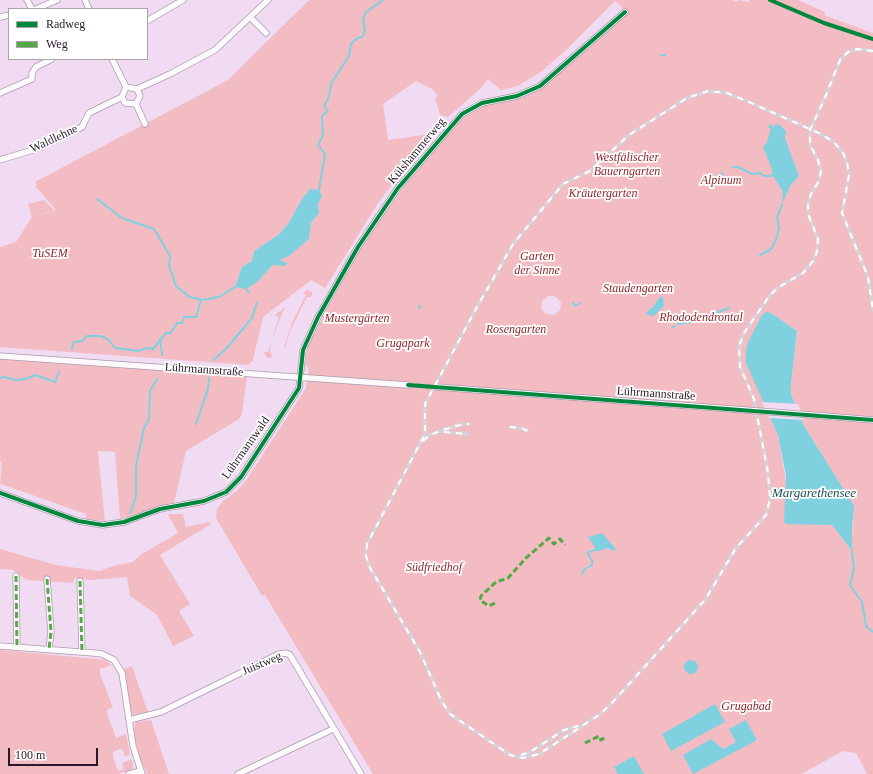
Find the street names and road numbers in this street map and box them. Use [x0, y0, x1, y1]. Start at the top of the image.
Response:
street label: Külshammerweg [385, 115, 449, 187]
street label: Waldlehne [28, 122, 80, 156]
street label: Lührmannstraße [164, 360, 244, 380]
street label: Lührmannstraße [616, 384, 696, 404]
street label: Lührmannwald [219, 414, 273, 482]
street label: Juistweg [240, 649, 284, 679]

